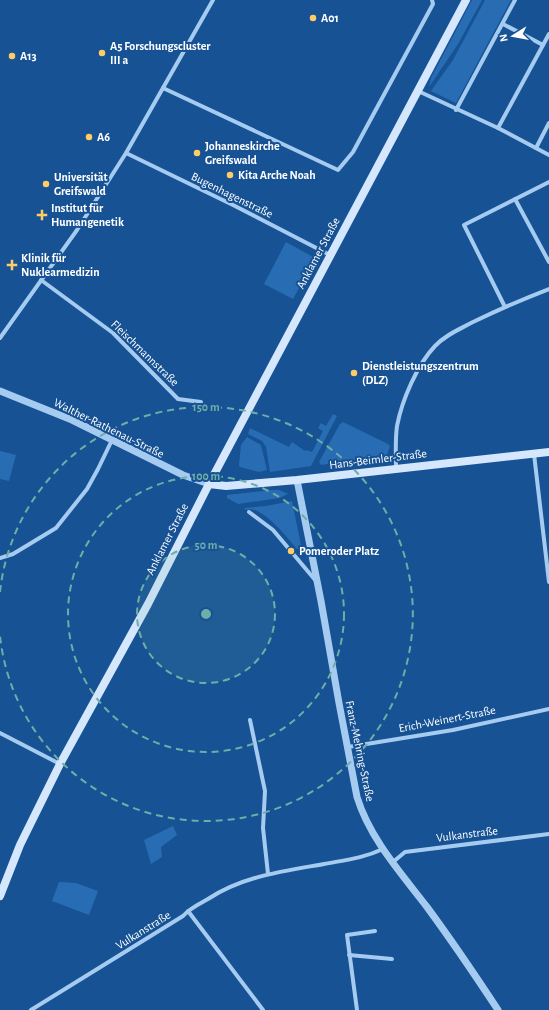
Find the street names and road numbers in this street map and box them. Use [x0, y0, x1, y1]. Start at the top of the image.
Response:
street label: Bugenhagenstraße [189, 170, 275, 220]
street label: Anklamer Straße [294, 215, 342, 291]
street label: Fleischmannstraße [109, 318, 181, 388]
street label: Walther-Rathenau-Straße [52, 396, 166, 460]
street label: Hans-Beimler-Straße [328, 447, 428, 471]
street label: Anklamer Straße [144, 501, 190, 577]
street label: Franz-Mehring-Straße [343, 699, 377, 803]
street label: Erich-Weinert-Straße [397, 704, 497, 734]
street label: Vulkanstraße [436, 824, 498, 844]
street label: Vulkanstraße [114, 909, 172, 951]

